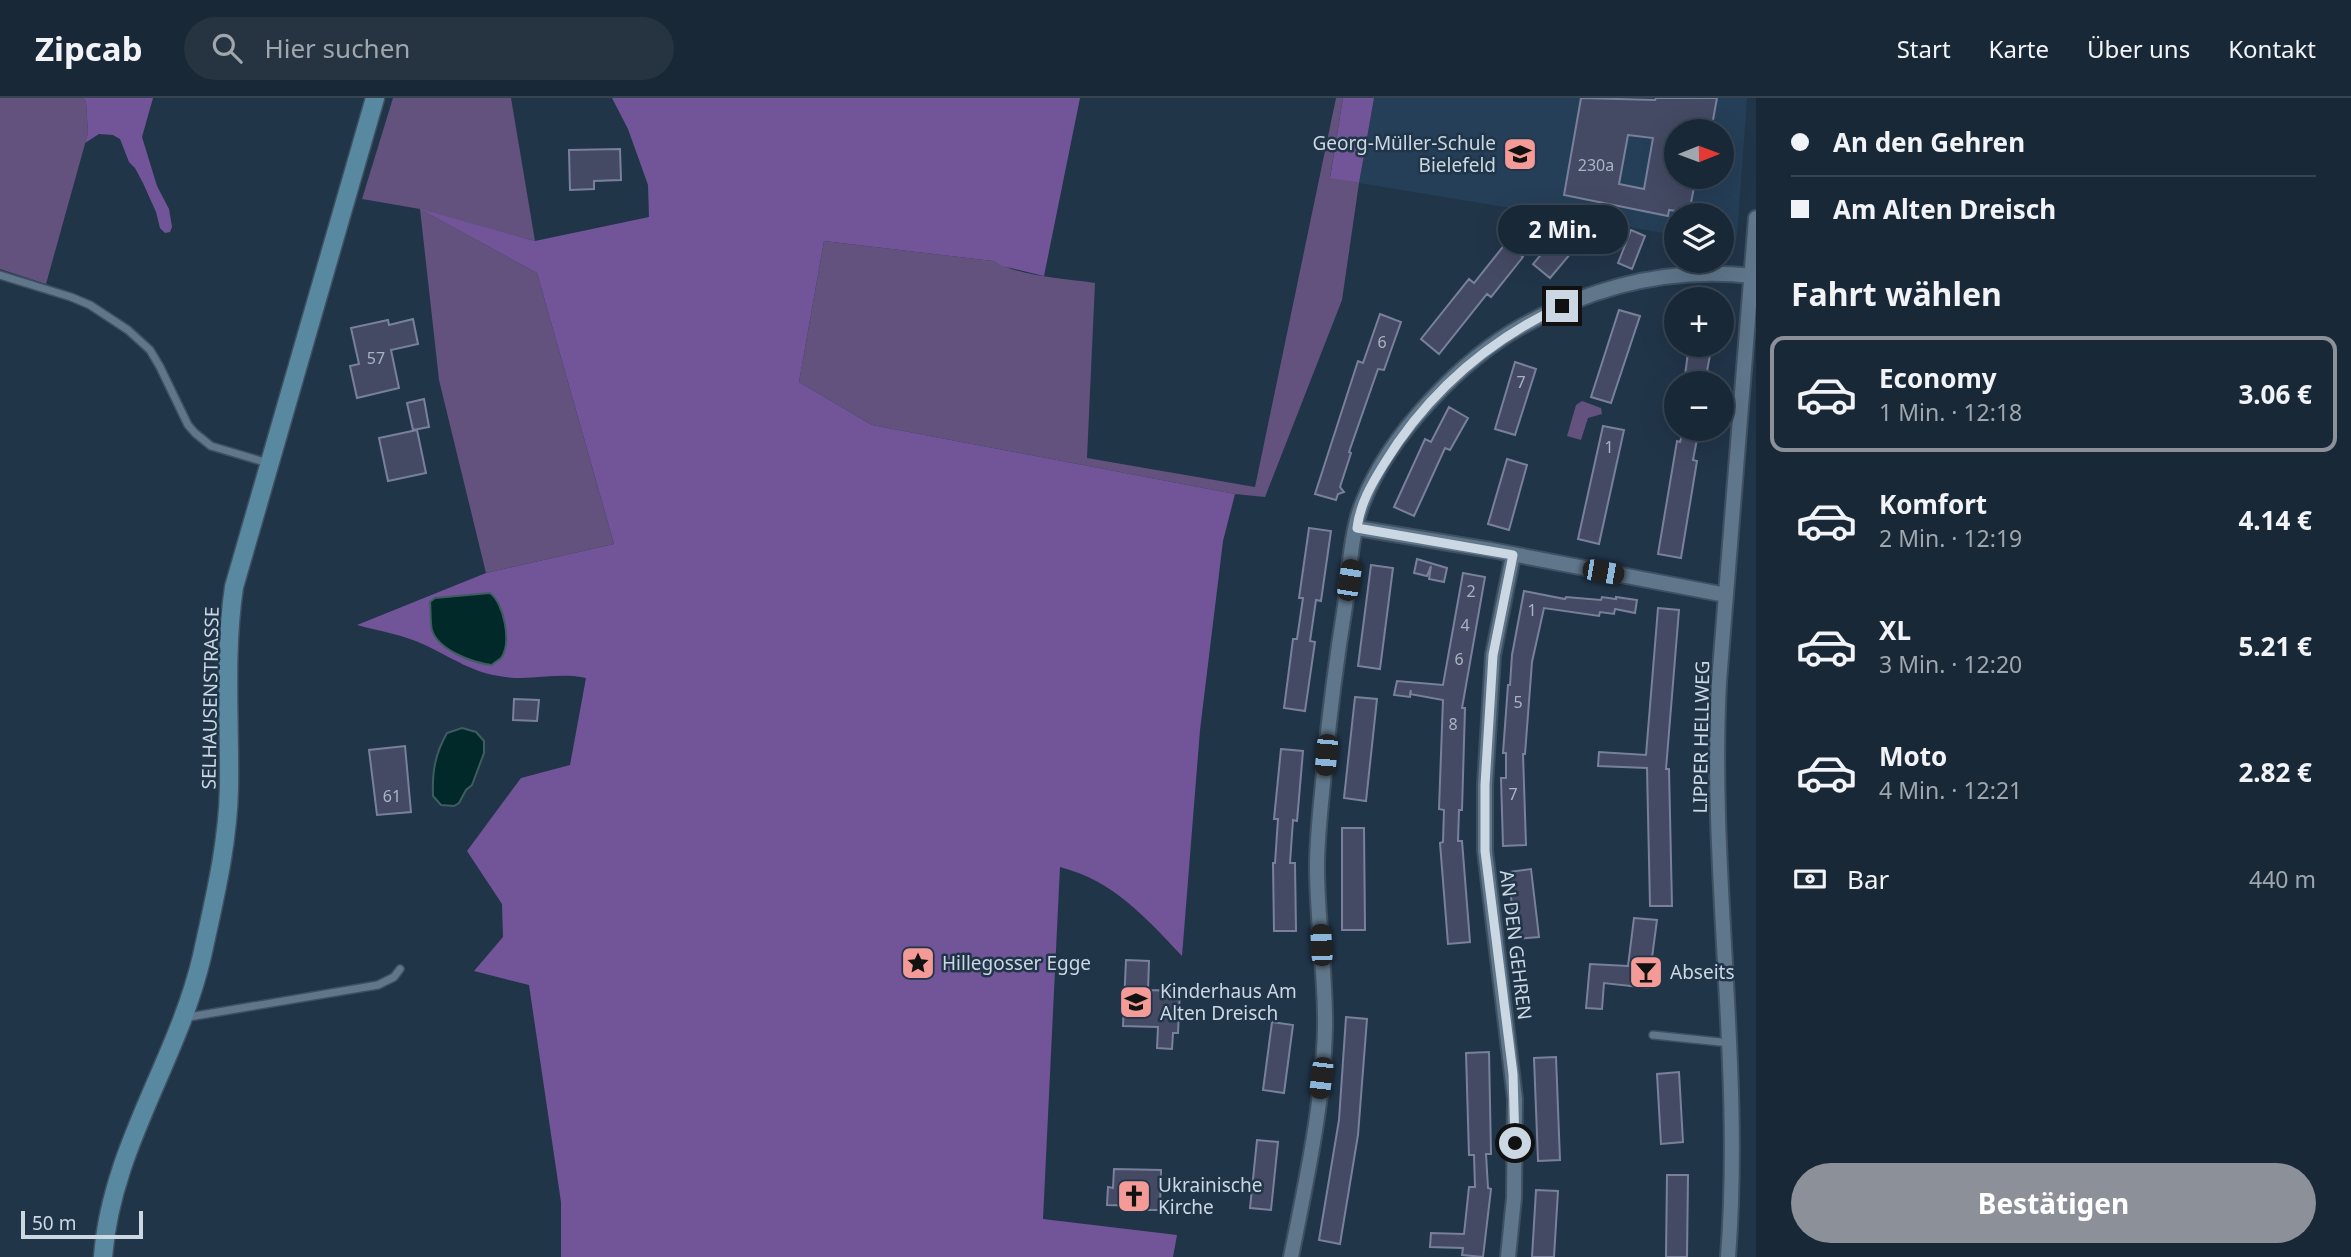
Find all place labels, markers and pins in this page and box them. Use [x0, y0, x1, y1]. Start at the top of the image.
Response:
place label: Georg-Müller-Schule Bielefeld [1312, 130, 1496, 178]
school or university icon: Georg-Müller-Schule Bielefeld [1501, 135, 1539, 173]
place icon: Hillegosser Egge [899, 944, 937, 982]
place label: Hillegosser Egge [942, 950, 1091, 976]
bar icon: Abseits [1627, 953, 1665, 991]
place label: Abseits [1670, 959, 1735, 985]
place label: Kinderhaus Am Alten Dreisch [1160, 978, 1297, 1026]
school or university icon: Kinderhaus Am Alten Dreisch [1117, 983, 1155, 1021]
place label: Ukrainische Kirche [1158, 1172, 1262, 1220]
church icon: Ukrainische Kirche [1115, 1177, 1153, 1215]

